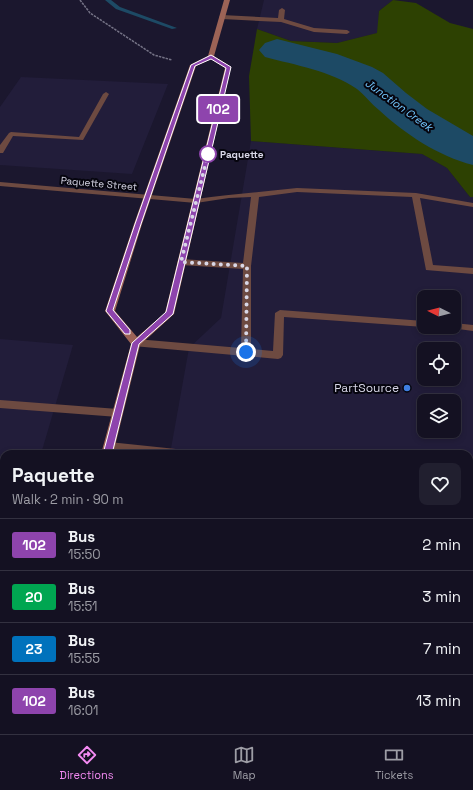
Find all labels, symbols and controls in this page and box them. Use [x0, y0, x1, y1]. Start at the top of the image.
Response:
water label: Junction Creek [362, 76, 436, 135]
line badge: 102 [195, 96, 241, 122]
text: 102 [206, 100, 230, 118]
marker: Paquette [199, 145, 217, 163]
place label: Paquette [220, 148, 264, 161]
street label: Paquette Street [60, 174, 138, 193]
north arrow [417, 290, 461, 334]
map controls [417, 290, 461, 438]
your location [236, 342, 256, 362]
button: locate [417, 342, 461, 386]
place label: PartSource [334, 380, 399, 396]
marker: PartSource [402, 383, 412, 393]
button: layers [417, 394, 461, 438]
text: Paquette [12, 463, 95, 488]
button: heart [419, 463, 461, 505]
text: Walk · 2 min · 90 m [12, 491, 123, 508]
text: Bus [68, 527, 95, 546]
text: 2 min [422, 535, 461, 554]
text: 102 [22, 536, 46, 554]
text: 15:50 [68, 546, 101, 563]
text: Bus [68, 579, 95, 598]
text: 3 min [422, 587, 461, 606]
text: 20 [25, 588, 43, 606]
text: 15:51 [68, 598, 98, 615]
text: Bus [68, 631, 95, 650]
text: 7 min [423, 639, 461, 658]
text: 23 [26, 640, 42, 658]
text: 15:55 [68, 650, 100, 667]
text: Bus [68, 683, 95, 702]
text: 13 min [416, 691, 461, 710]
text: 102 [22, 692, 46, 710]
text: 16:01 [68, 702, 98, 719]
tab: Directions [60, 744, 114, 782]
tab: Map [233, 744, 256, 782]
tab: Tickets [375, 744, 413, 782]

